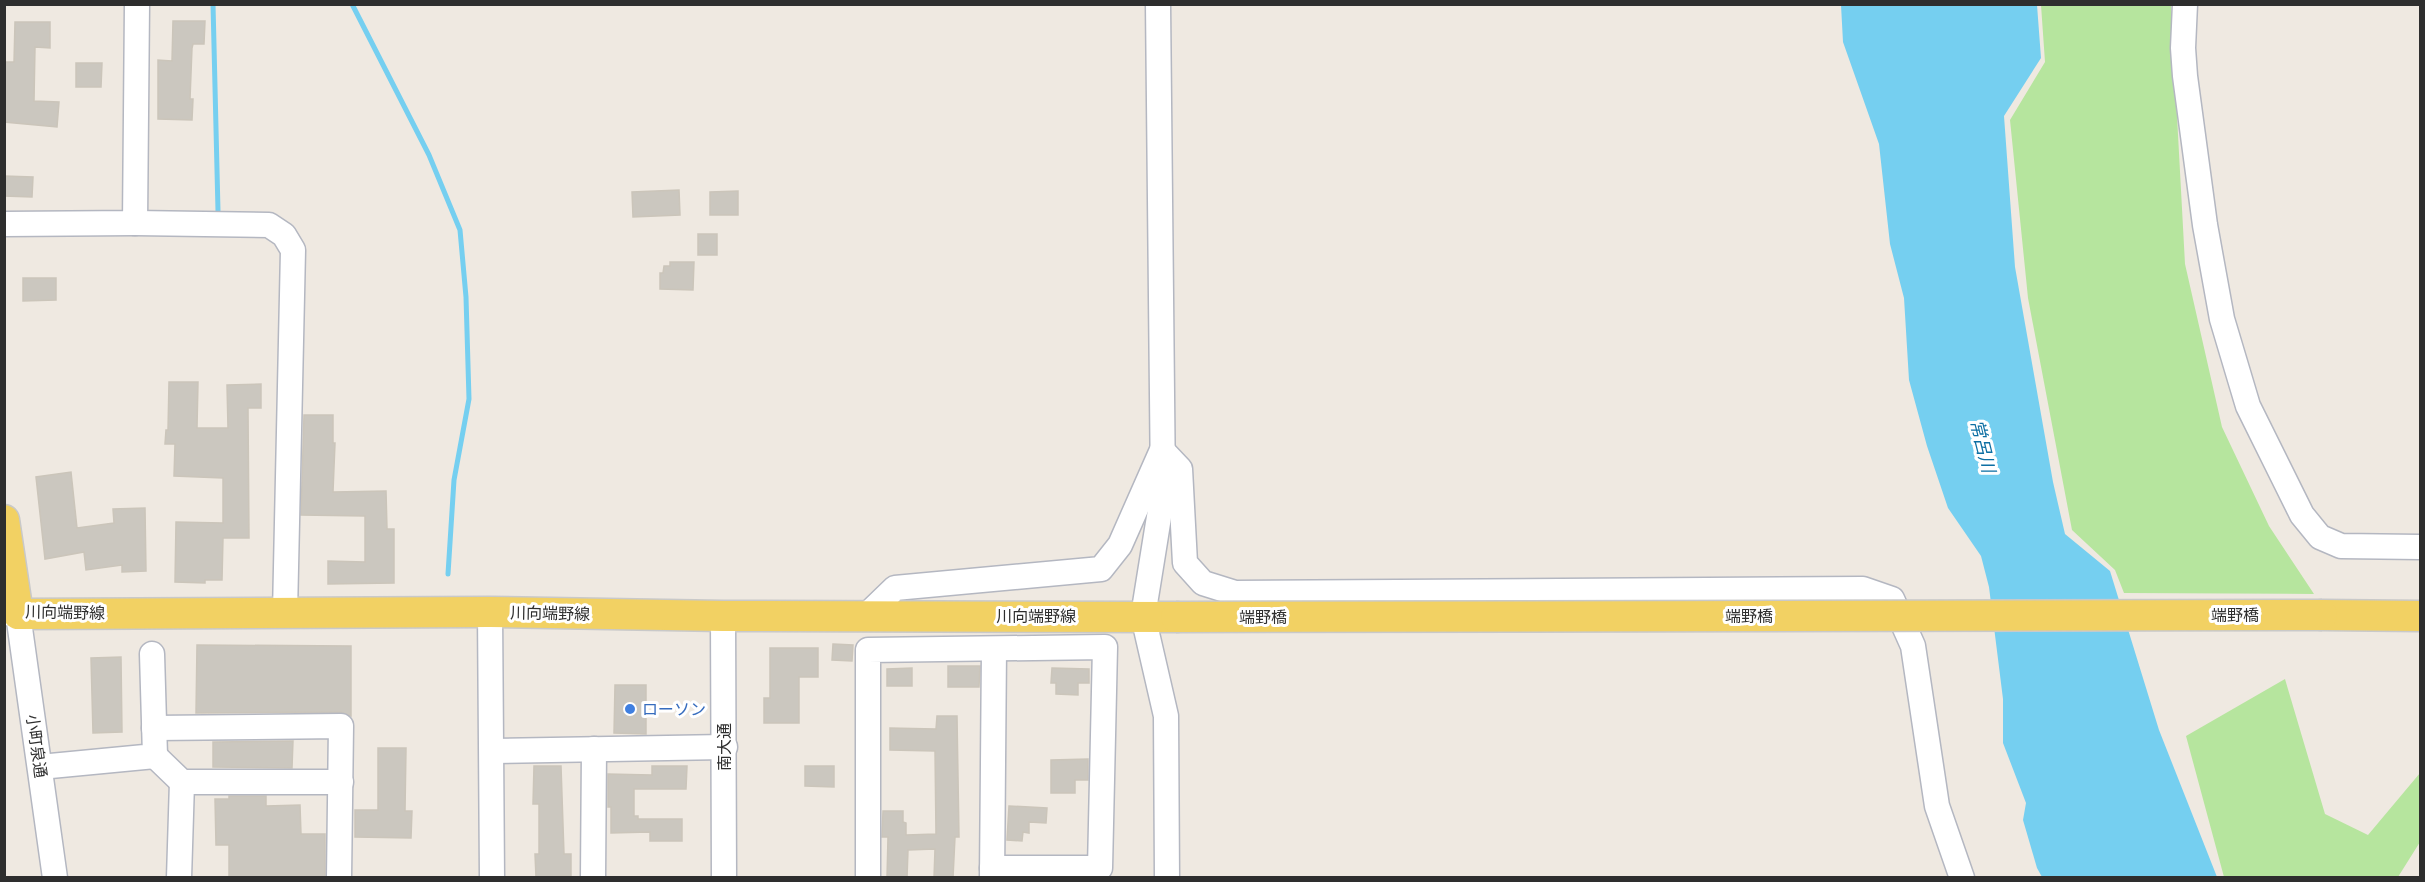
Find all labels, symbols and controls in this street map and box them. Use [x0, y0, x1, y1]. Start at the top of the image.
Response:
water label: 常呂川 [1965, 417, 2001, 477]
street label: 川向端野線 [25, 601, 105, 623]
street label: 川向端野線 [510, 602, 590, 624]
street label: 端野橋 [2211, 605, 2259, 625]
street label: 川向端野線 [996, 606, 1076, 626]
street label: 端野橋 [1725, 606, 1773, 626]
street label: 端野橋 [1239, 607, 1287, 627]
place label: ローソン [642, 699, 706, 719]
marker: ローソン [623, 702, 637, 716]
street label: 小町泉通 [23, 713, 51, 779]
street label: 南大通 [714, 723, 734, 771]

